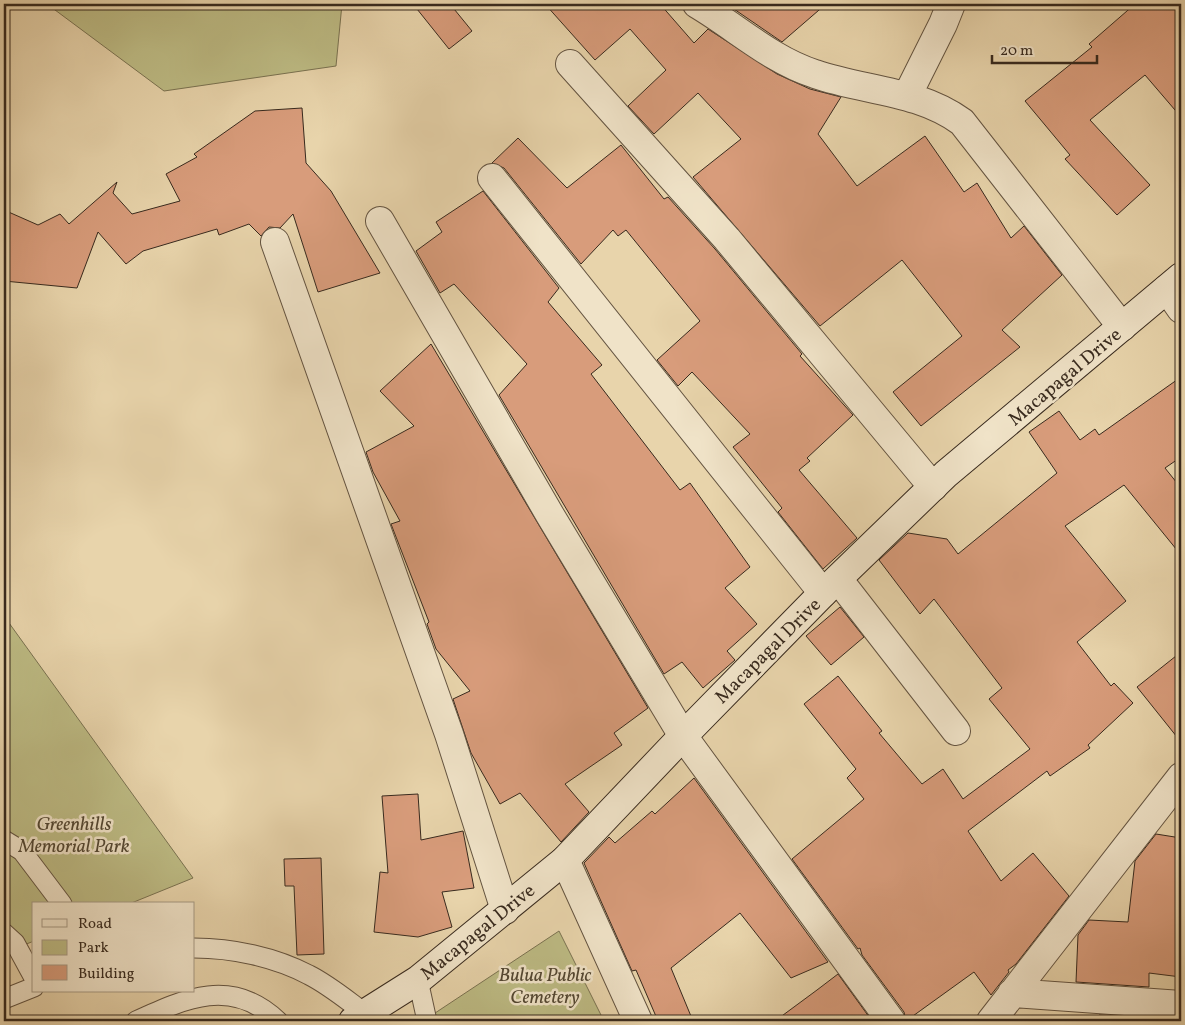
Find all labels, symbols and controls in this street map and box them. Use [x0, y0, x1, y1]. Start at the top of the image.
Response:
scale bar [992, 32, 1098, 64]
text: 20 m [1000, 41, 1033, 62]
street label: Macapagal Drive [1003, 322, 1127, 433]
street label: Macapagal Drive [710, 593, 827, 710]
park label: Greenhills Memorial Park [17, 812, 130, 860]
street label: Macapagal Drive [415, 878, 541, 987]
legend [32, 902, 195, 992]
text: Road [78, 914, 112, 935]
text: Park [78, 938, 109, 959]
park label: Bulua Public Cemetery [498, 963, 592, 1011]
text: Building [78, 964, 135, 985]

